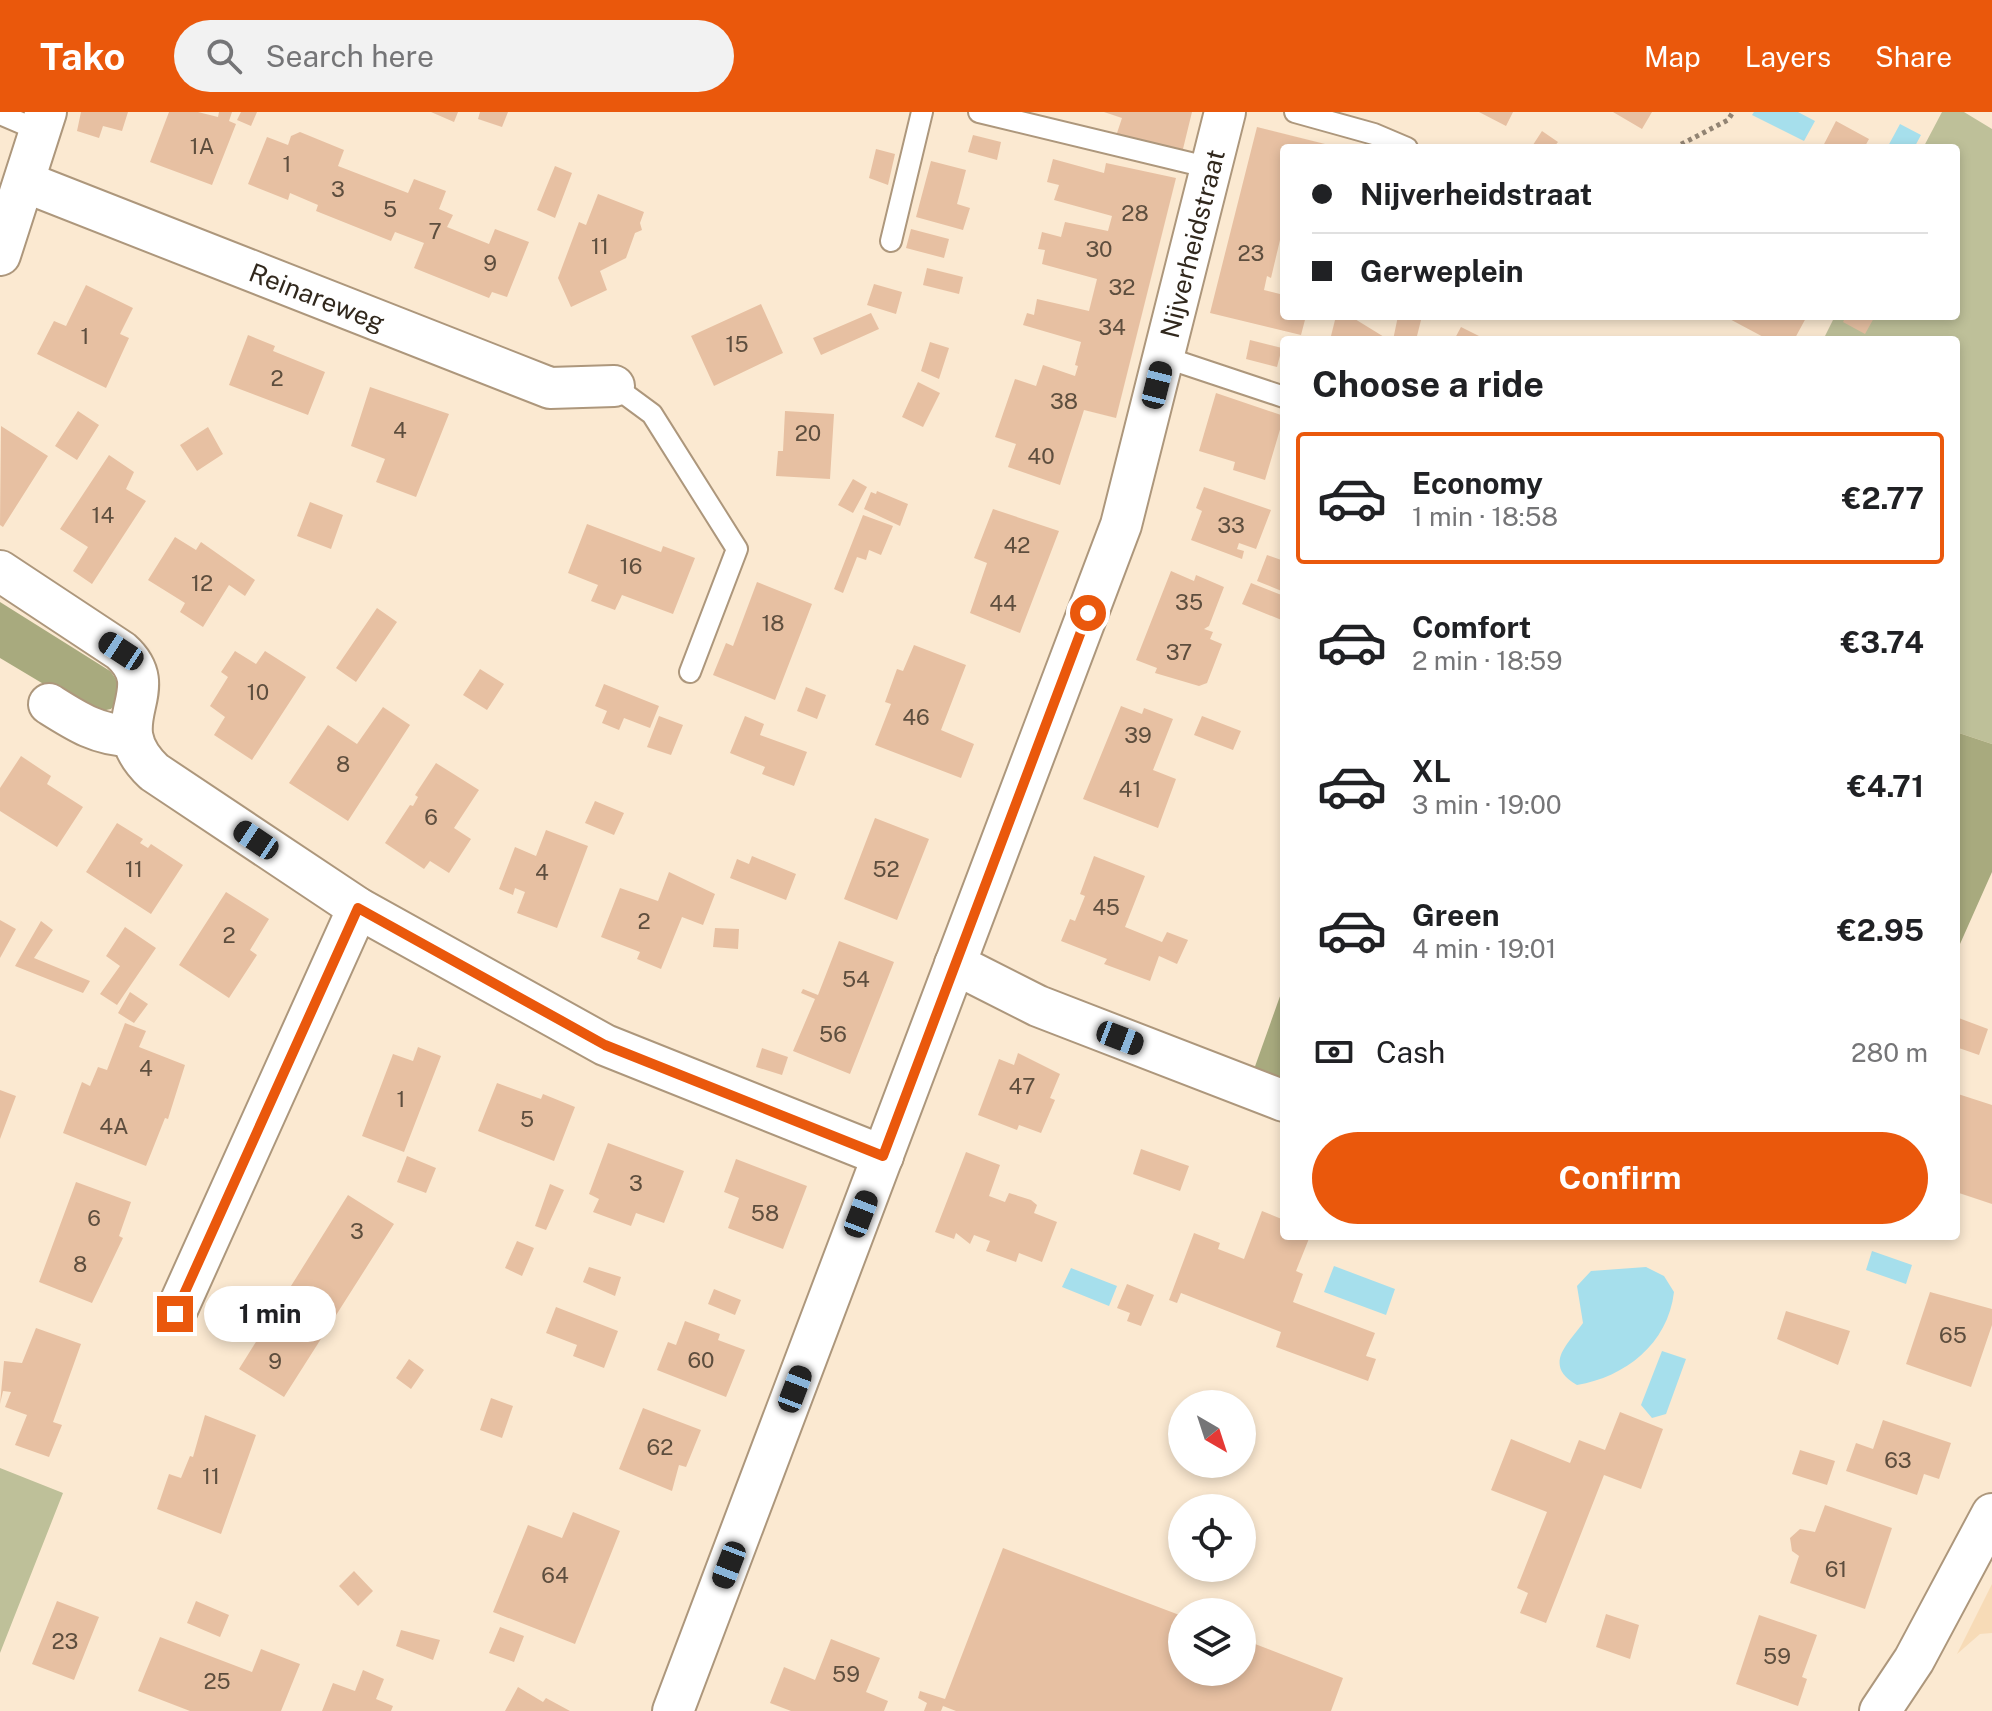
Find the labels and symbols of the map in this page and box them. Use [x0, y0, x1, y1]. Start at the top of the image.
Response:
house number: 1A [190, 133, 214, 159]
street label: Nijverheidstraat [1153, 146, 1231, 341]
house number: 1 [283, 151, 291, 177]
house number: 3 [331, 176, 345, 202]
house number: 5 [383, 196, 397, 222]
house number: 28 [1121, 200, 1149, 226]
house number: 7 [428, 218, 442, 244]
house number: 11 [591, 233, 609, 259]
house number: 30 [1085, 236, 1113, 262]
house number: 23 [1238, 240, 1264, 266]
house number: 9 [483, 250, 497, 276]
street label: Reinareweg [245, 256, 390, 337]
house number: 32 [1109, 274, 1135, 300]
house number: 34 [1098, 314, 1126, 340]
house number: 1 [81, 323, 89, 349]
house number: 15 [725, 331, 749, 357]
car [1140, 359, 1174, 411]
house number: 2 [270, 365, 284, 391]
house number: 38 [1050, 388, 1078, 414]
house number: 4 [393, 417, 407, 443]
house number: 20 [795, 420, 821, 446]
house number: 40 [1027, 443, 1055, 469]
house number: 14 [92, 502, 115, 528]
house number: 33 [1217, 512, 1245, 538]
house number: 42 [1004, 532, 1030, 558]
house number: 16 [620, 553, 642, 579]
house number: 12 [191, 570, 213, 596]
house number: 35 [1175, 589, 1203, 615]
house number: 44 [989, 590, 1017, 616]
route start [1070, 595, 1106, 631]
house number: 18 [761, 610, 785, 636]
car [94, 628, 148, 674]
house number: 37 [1166, 639, 1192, 665]
house number: 10 [247, 679, 269, 705]
house number: 46 [902, 704, 930, 730]
house number: 39 [1124, 722, 1152, 748]
house number: 8 [336, 751, 350, 777]
house number: 41 [1119, 776, 1141, 802]
house number: 6 [424, 804, 438, 830]
car [229, 817, 283, 863]
house number: 11 [125, 856, 143, 882]
house number: 52 [872, 856, 900, 882]
house number: 4 [535, 859, 549, 885]
house number: 45 [1092, 894, 1120, 920]
house number: 2 [637, 908, 651, 934]
house number: 2 [222, 922, 236, 948]
house number: 54 [842, 966, 870, 992]
car [1093, 1018, 1147, 1058]
house number: 56 [819, 1021, 847, 1047]
house number: 4 [139, 1055, 153, 1081]
house number: 47 [1008, 1073, 1036, 1099]
house number: 1 [397, 1086, 405, 1112]
house number: 5 [520, 1106, 534, 1132]
house number: 4A [99, 1113, 129, 1139]
house number: 3 [629, 1170, 643, 1196]
car [841, 1187, 881, 1241]
house number: 58 [751, 1200, 779, 1226]
house number: 6 [87, 1205, 101, 1231]
house number: 3 [350, 1218, 364, 1244]
house number: 8 [73, 1251, 87, 1277]
callout: 1 min [203, 1286, 335, 1342]
route end [157, 1296, 193, 1332]
house number: 65 [1939, 1322, 1967, 1348]
house number: 60 [687, 1347, 715, 1373]
house number: 9 [268, 1348, 282, 1374]
car [775, 1362, 815, 1416]
north arrow [1168, 1390, 1256, 1478]
house number: 62 [647, 1434, 673, 1460]
house number: 63 [1884, 1447, 1912, 1473]
house number: 11 [202, 1463, 220, 1489]
car [709, 1538, 749, 1592]
house number: 61 [1825, 1556, 1847, 1582]
house number: 64 [541, 1562, 569, 1588]
house number: 23 [52, 1628, 78, 1654]
house number: 59 [1763, 1643, 1791, 1669]
house number: 59 [832, 1661, 860, 1687]
house number: 25 [203, 1668, 231, 1694]

